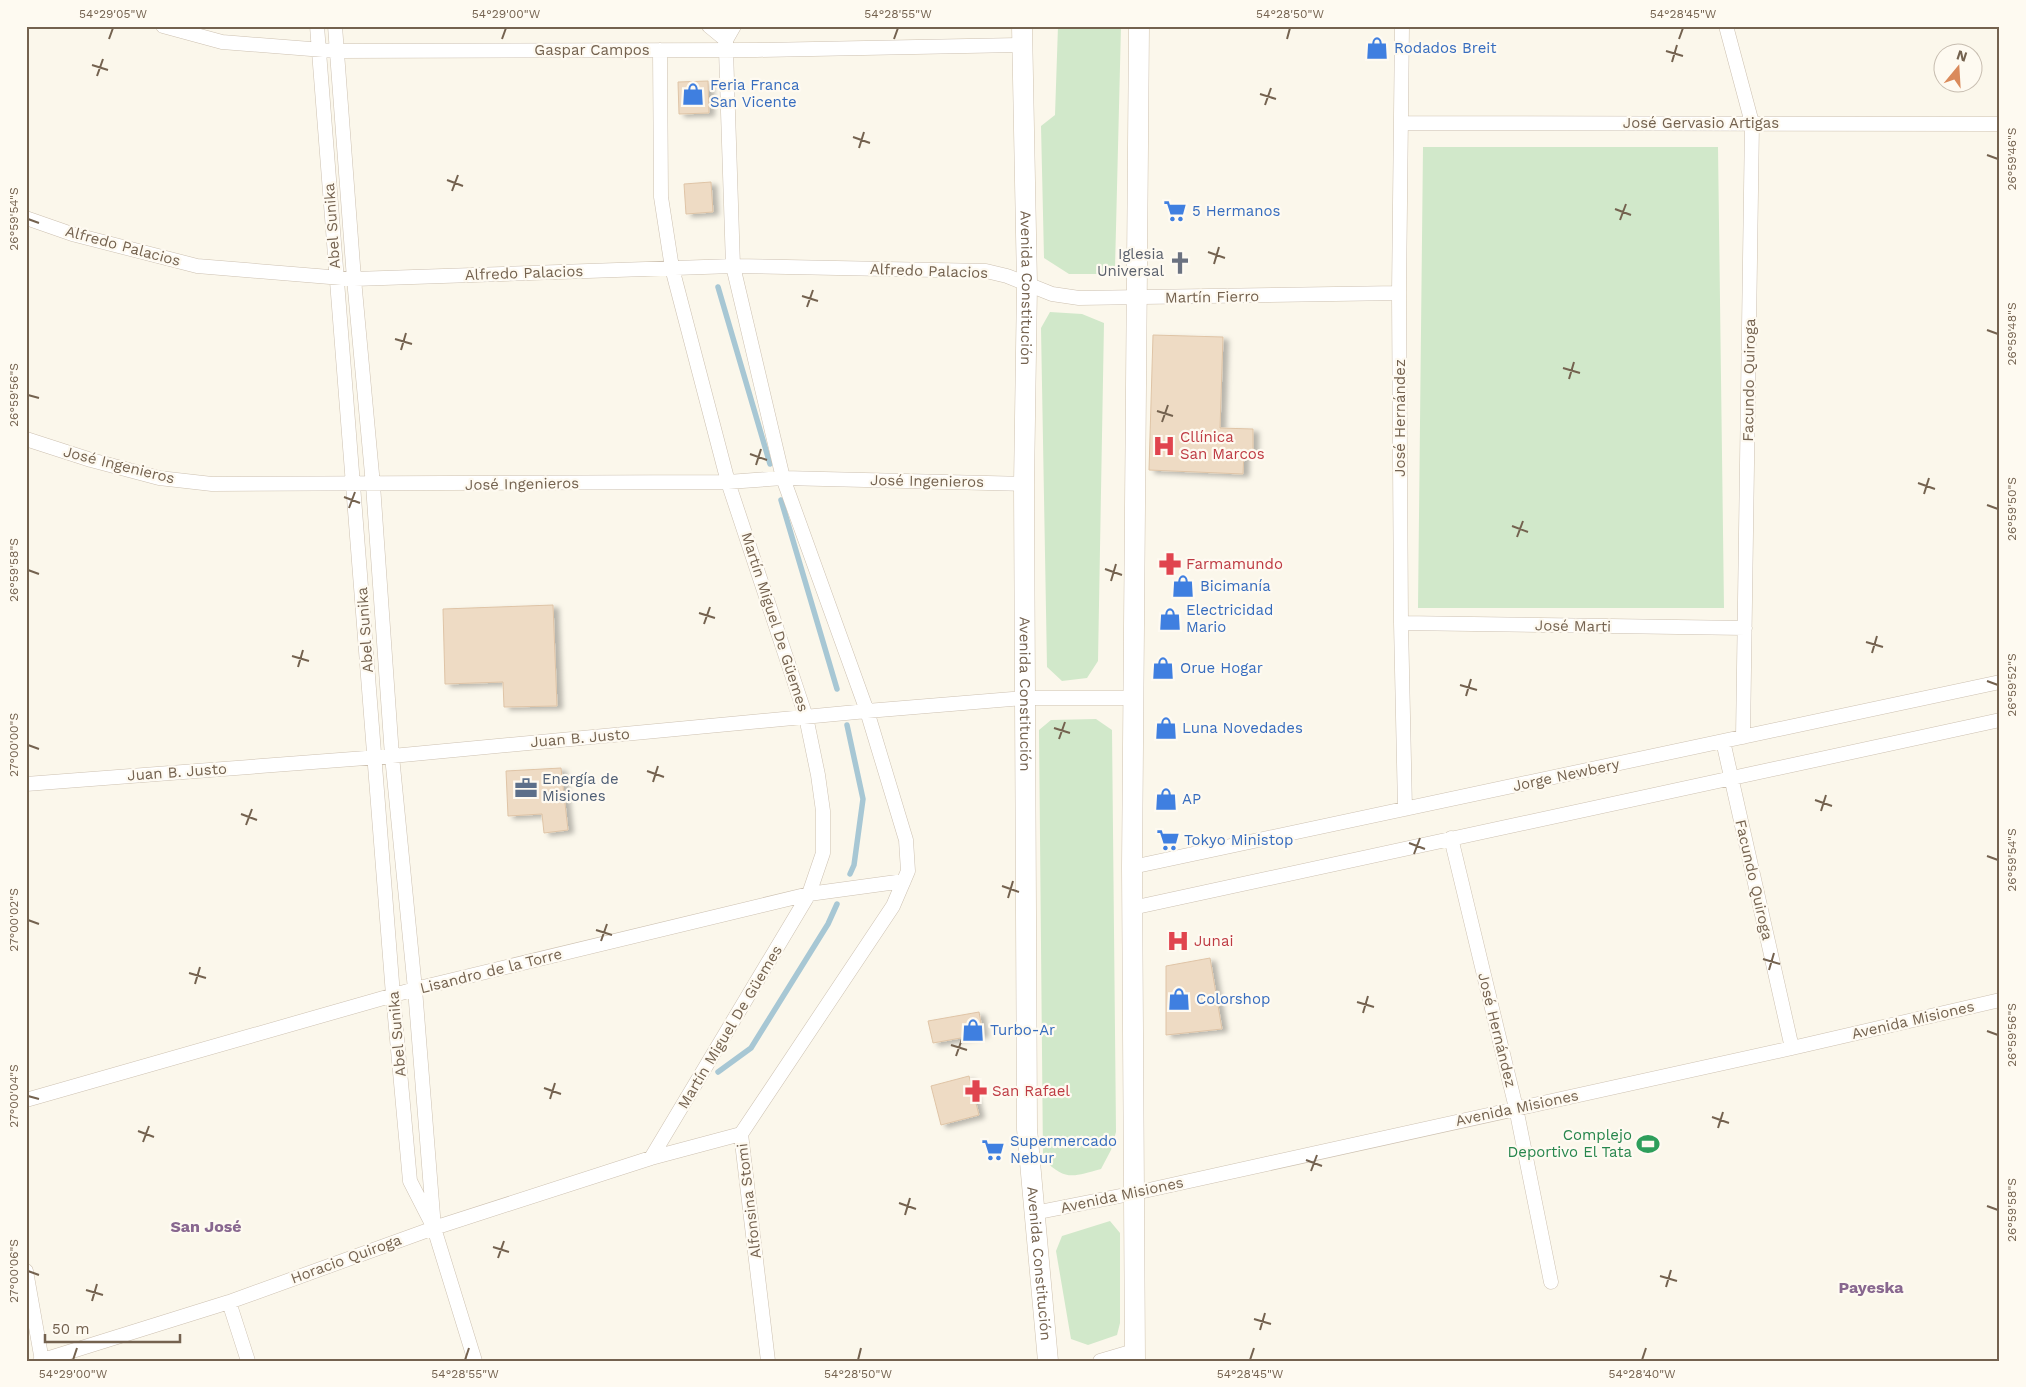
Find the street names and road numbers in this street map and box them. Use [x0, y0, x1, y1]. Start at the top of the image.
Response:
street label: Gaspar Campos [534, 41, 650, 59]
street label: José Gervasio Artigas [1623, 114, 1779, 132]
street label: Abel Sunika [320, 182, 344, 270]
street label: Avenida Constitución [1017, 210, 1036, 366]
street label: Alfredo Palacios [63, 222, 183, 270]
street label: Alfredo Palacios [869, 260, 989, 282]
street label: Alfredo Palacios [464, 262, 584, 284]
street label: Martín Fierro [1165, 287, 1259, 307]
street label: Facundo Quiroga [1739, 318, 1759, 442]
street label: José Hernández [1391, 359, 1409, 477]
street label: José Ingenieros [61, 442, 177, 488]
street label: José Ingenieros [870, 471, 984, 491]
street label: José Ingenieros [465, 474, 579, 494]
street label: Martín Miguel De Güemes [737, 530, 813, 714]
street label: Abel Sunika [353, 586, 377, 674]
street label: Avenida Constitución [1016, 616, 1034, 771]
street label: José Marti [1535, 616, 1611, 636]
street label: Juan B. Justo [529, 725, 631, 751]
street label: Jorge Newbery [1511, 755, 1621, 795]
street label: Juan B. Justo [127, 760, 227, 784]
street label: Facundo Quiroga [1731, 818, 1777, 943]
street label: Martín Miguel De Güemes [674, 942, 786, 1112]
street label: Lisandro de la Torre [418, 945, 564, 997]
street label: José Hernández [1474, 971, 1520, 1089]
street label: Abel Sunika [384, 990, 410, 1078]
street label: Avenida Misiones [1850, 997, 1976, 1043]
street label: Avenida Misiones [1454, 1086, 1580, 1130]
street label: Alfonsina Stomi [733, 1142, 765, 1260]
street label: Avenida Misiones [1059, 1173, 1185, 1217]
street label: Avenida Constitución [1023, 1185, 1055, 1341]
street label: Horacio Quiroga [288, 1230, 404, 1287]

